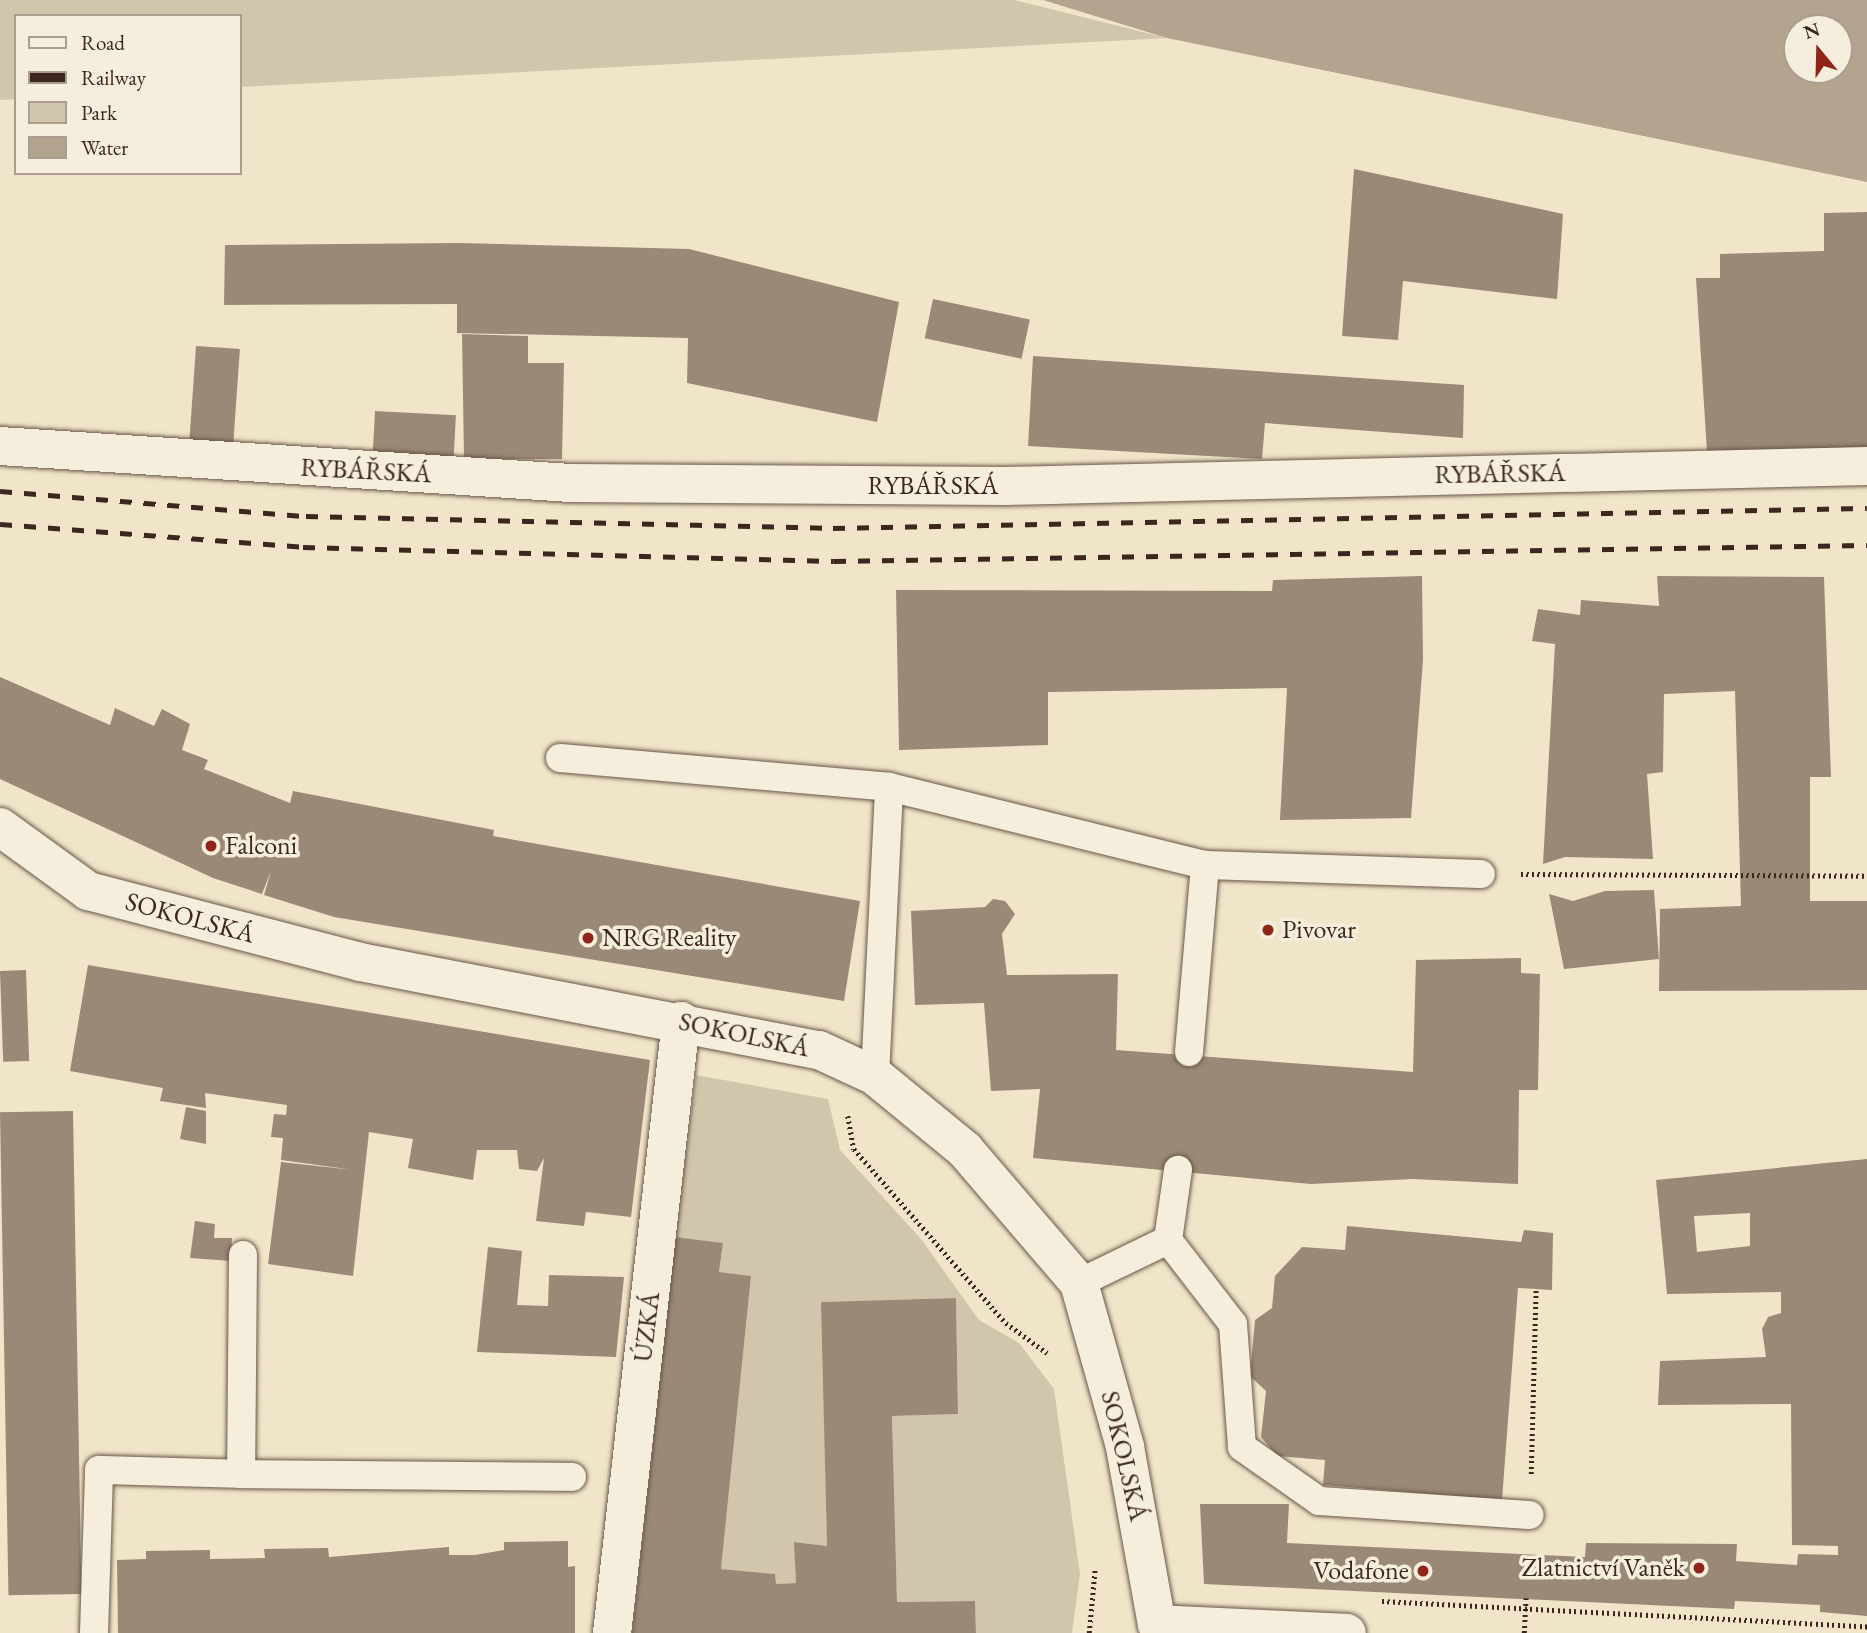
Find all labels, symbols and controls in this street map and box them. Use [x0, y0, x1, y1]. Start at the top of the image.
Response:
legend [14, 14, 242, 175]
north arrow [1783, 14, 1853, 84]
text: N [1800, 16, 1823, 45]
text: Road [81, 29, 125, 56]
text: Railway [81, 64, 146, 91]
text: Park [81, 99, 117, 126]
text: Water [81, 134, 128, 161]
street label: RYBÁŘSKÁ [300, 452, 432, 490]
street label: RYBÁŘSKÁ [1434, 457, 1566, 491]
street label: RYBÁŘSKÁ [867, 470, 999, 502]
place label: Falconi [225, 830, 297, 862]
marker: Falconi [203, 838, 219, 854]
street label: SOKOLSKÁ [122, 886, 258, 950]
place label: Pivovar [1282, 914, 1356, 946]
place label: NRG Reality [602, 922, 736, 954]
marker: Pivovar [1260, 922, 1276, 938]
marker: NRG Reality [580, 930, 596, 946]
street label: SOKOLSKÁ [676, 1006, 812, 1064]
street label: ÚZKÁ [627, 1290, 667, 1364]
street label: SOKOLSKÁ [1094, 1388, 1154, 1524]
place label: Zlatnictví Vaněk [1521, 1552, 1685, 1584]
place label: Vodafone [1313, 1555, 1409, 1587]
marker: Zlatnictví Vaněk [1691, 1560, 1707, 1576]
marker: Vodafone [1415, 1563, 1431, 1579]

